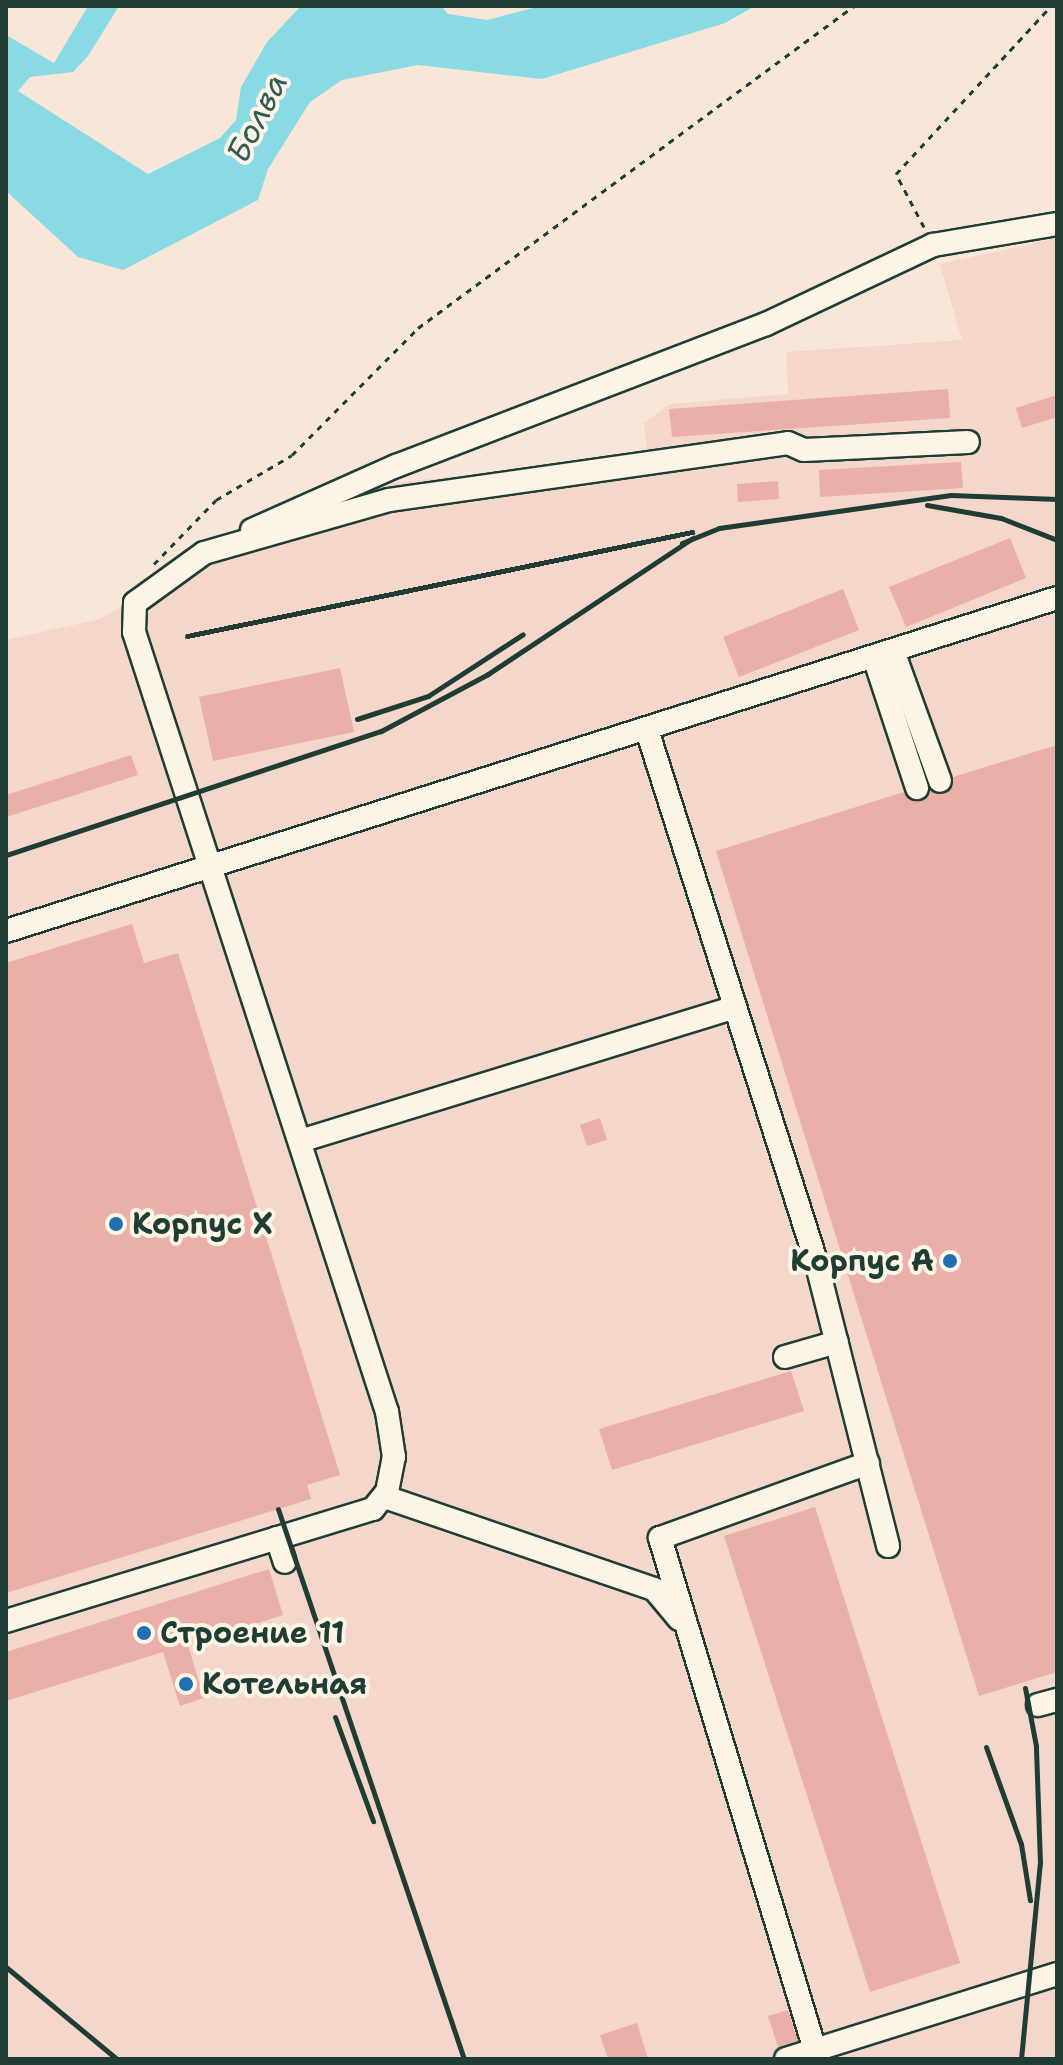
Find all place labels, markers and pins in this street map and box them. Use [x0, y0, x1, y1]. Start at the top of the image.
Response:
place label: Корпус Х [132, 1206, 273, 1242]
marker: Корпус Х [107, 1215, 125, 1233]
place label: Корпус А [790, 1243, 934, 1279]
marker: Корпус А [941, 1252, 959, 1270]
place label: Строение 11 [160, 1615, 345, 1651]
marker: Строение 11 [135, 1624, 153, 1642]
place label: Котельная [202, 1666, 367, 1702]
marker: Котельная [177, 1675, 195, 1693]

